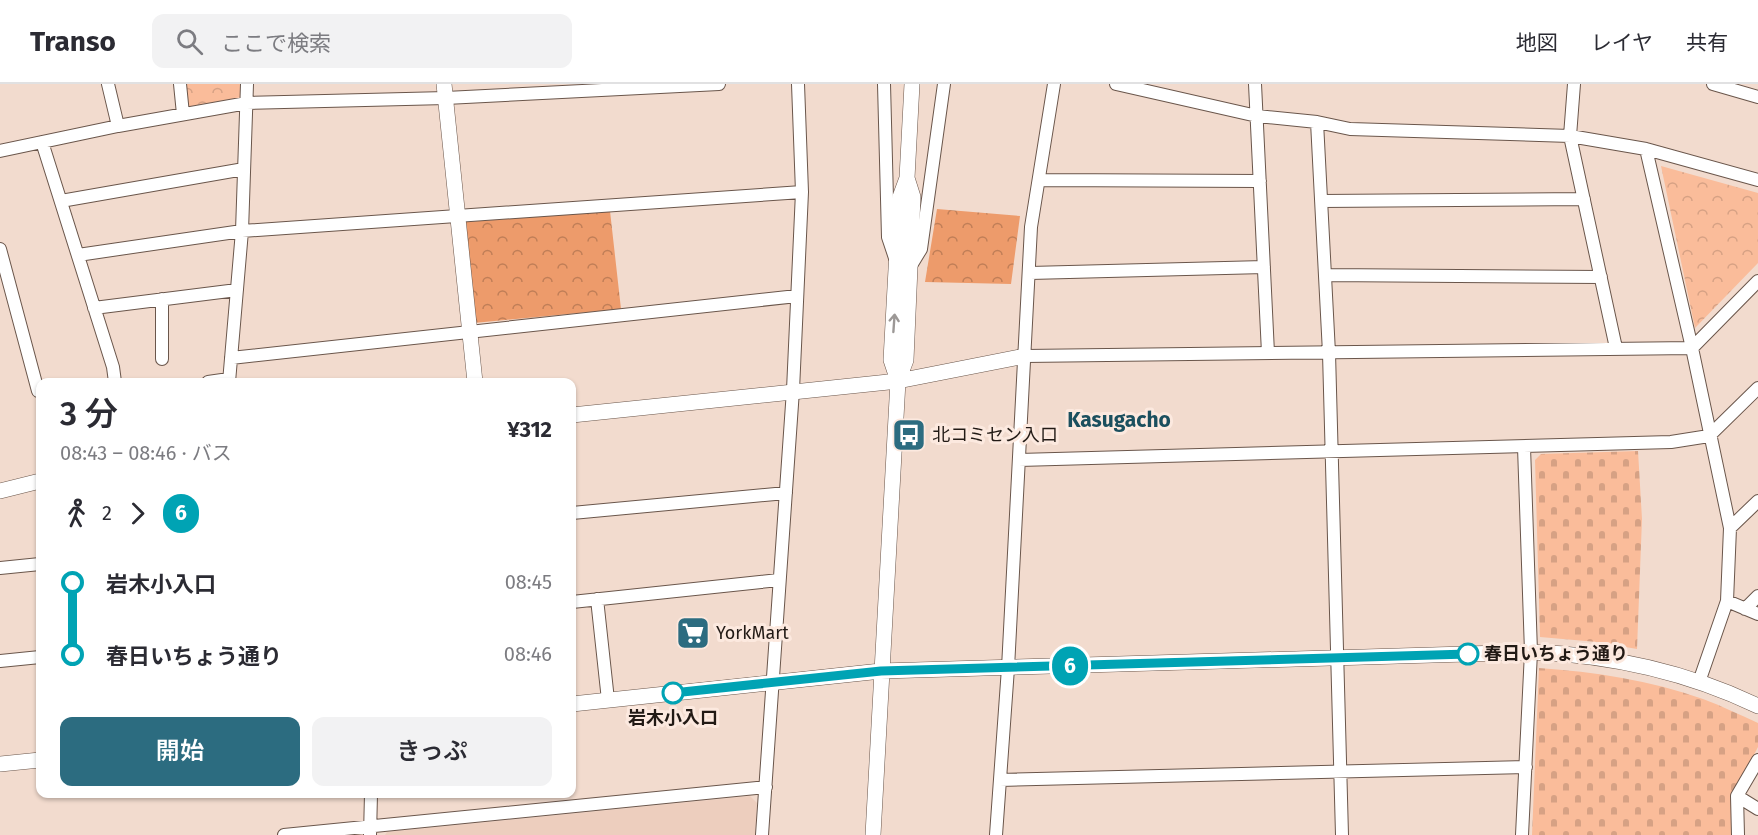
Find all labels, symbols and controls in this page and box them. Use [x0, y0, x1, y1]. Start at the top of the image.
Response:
search box [152, 14, 572, 68]
text: Transo [30, 25, 116, 58]
icon: search [173, 25, 206, 58]
text: ここで検索 [221, 30, 331, 57]
text: 地図 [1516, 30, 1558, 56]
text: レイヤ [1591, 30, 1653, 56]
text: 共有 [1686, 30, 1728, 56]
one-way arrow [888, 314, 899, 334]
text: 3 分 [60, 394, 118, 434]
district label: Kasugacho [1067, 407, 1171, 433]
text: ¥312 [507, 416, 552, 443]
bus stop icon: 北コミセン入口 [891, 417, 927, 453]
place label: 北コミセン入口 [932, 424, 1058, 446]
text: 08:43 – 08:46 · バス [60, 441, 232, 465]
icon: walk [60, 497, 93, 530]
icon: forward [121, 497, 154, 530]
text: 6 [175, 500, 187, 526]
text: 2 [102, 501, 112, 525]
text: 08:45 [505, 570, 552, 594]
text: 岩木小入口 [106, 571, 216, 598]
supermarket icon: YorkMart [675, 615, 711, 651]
place label: YorkMart [716, 622, 789, 644]
text: 08:46 [504, 642, 552, 666]
text: 春日いちょう通り [106, 643, 282, 670]
marker: 春日いちょう通り [1457, 643, 1479, 665]
place label: 春日いちょう通り [1484, 643, 1628, 665]
line badge: 6 [1050, 646, 1090, 686]
text: 6 [1064, 653, 1076, 679]
marker: 岩木小入口 [662, 682, 684, 704]
place label: 岩木小入口 [628, 707, 718, 729]
button: 開始 [60, 717, 300, 786]
button: きっぷ [312, 717, 552, 786]

